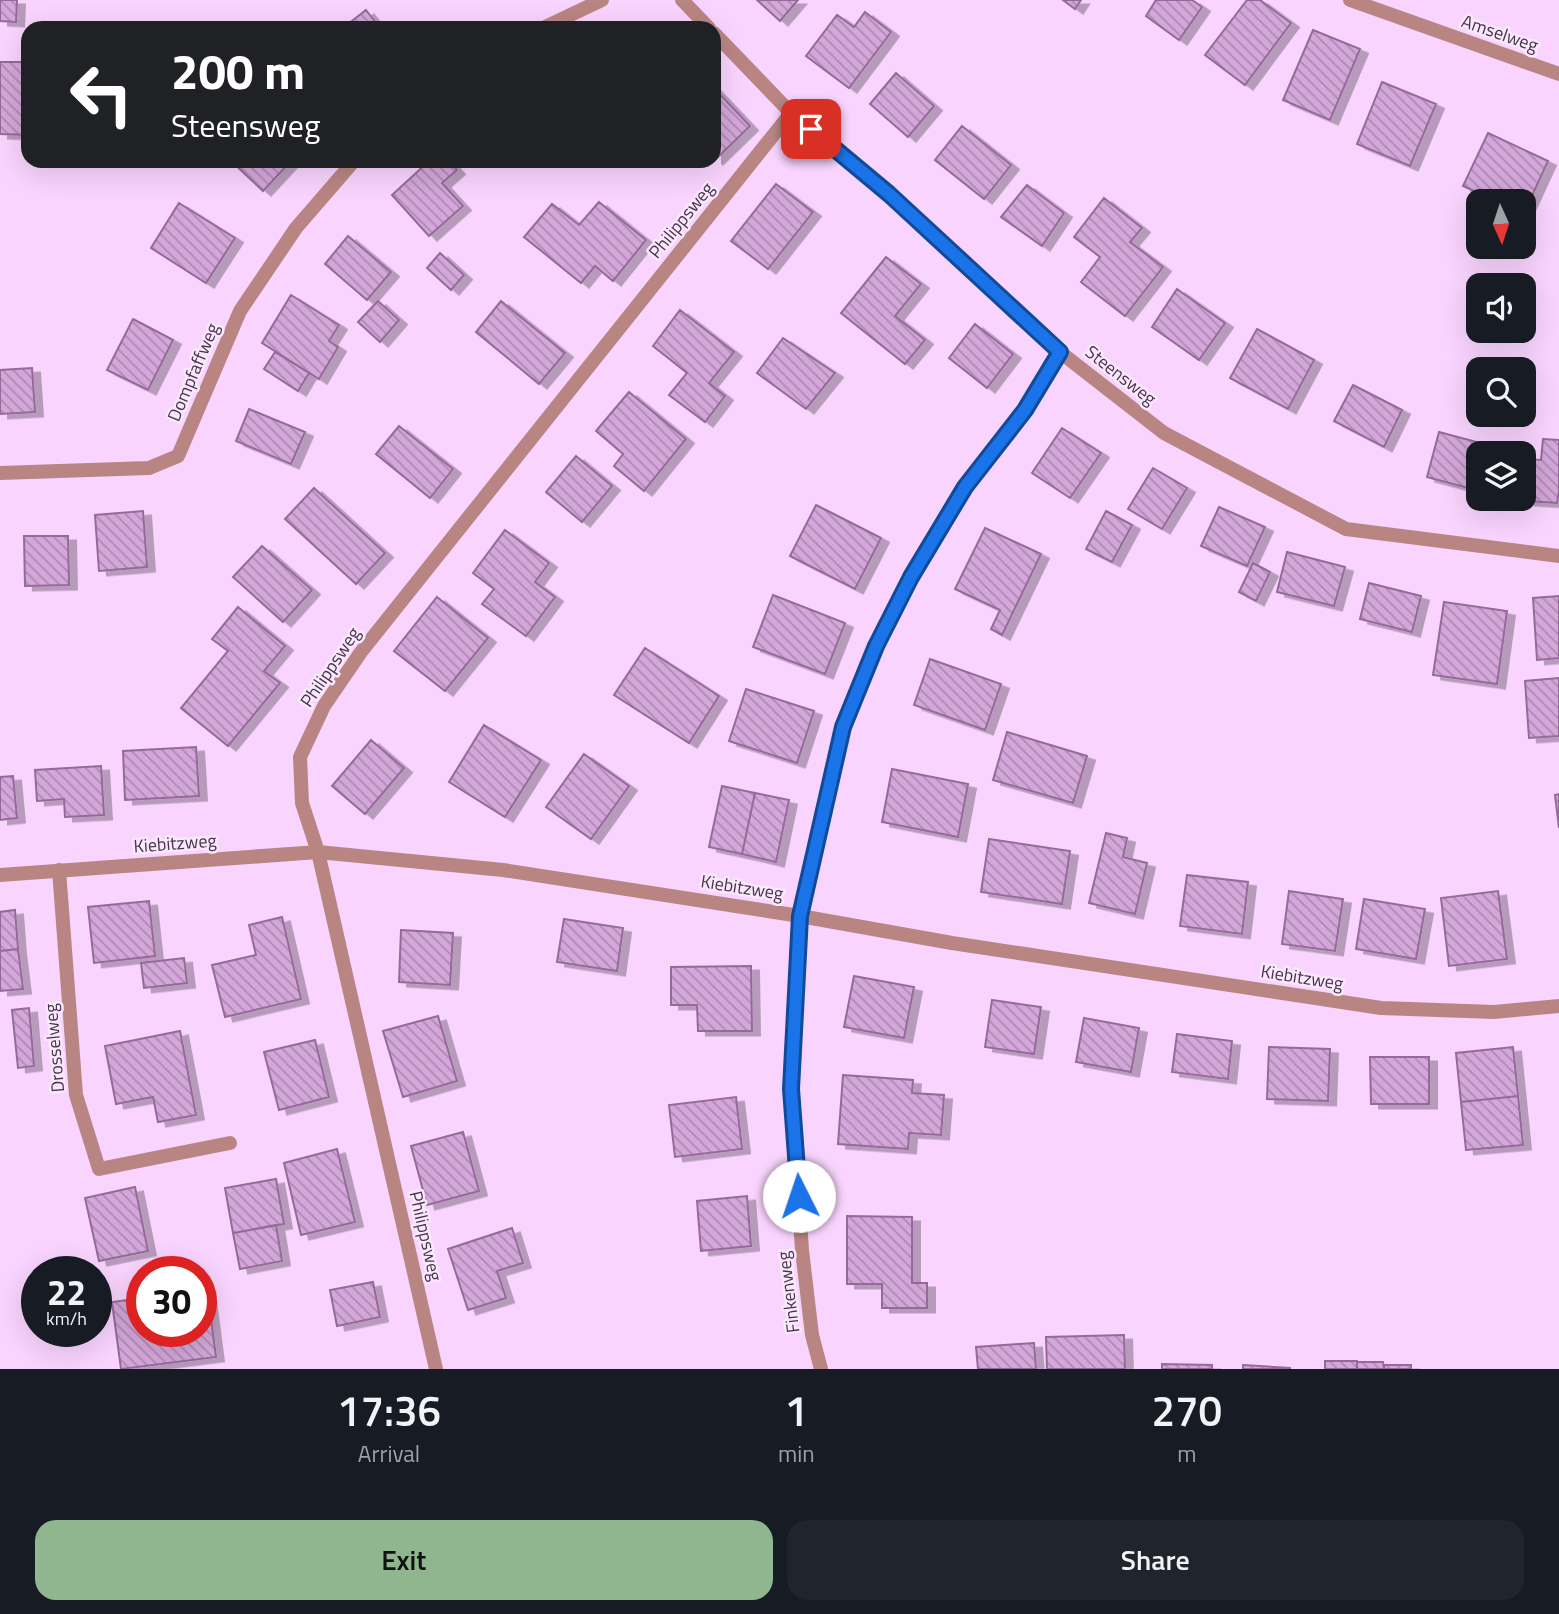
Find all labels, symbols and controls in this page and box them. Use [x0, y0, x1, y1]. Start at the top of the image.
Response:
street label: Amselweg [1458, 7, 1542, 59]
text: 200 m [171, 33, 305, 108]
icon: left [56, 49, 147, 140]
pin [781, 99, 841, 159]
text: Steensweg [171, 101, 320, 149]
icon: arrive [792, 110, 830, 148]
street label: Philippsweg [642, 176, 720, 264]
north arrow [1466, 189, 1536, 259]
map controls [1466, 189, 1536, 511]
button: sound [1466, 273, 1536, 343]
street label: Dompfaffweg [160, 319, 226, 425]
street label: Steensweg [1080, 338, 1162, 412]
button: search [1466, 357, 1536, 427]
button: layers [1466, 441, 1536, 511]
street label: Philippsweg [293, 621, 367, 713]
street label: Kiebitzweg [133, 827, 217, 859]
street label: Kiebitzweg [699, 867, 785, 907]
street label: Kiebitzweg [1259, 957, 1345, 997]
street label: Drosselweg [37, 1002, 71, 1094]
position arrow [762, 1159, 836, 1233]
street label: Philippsweg [403, 1188, 449, 1284]
street label: Finkenweg [770, 1250, 806, 1334]
speed limit sign: 30 [126, 1256, 217, 1347]
text: 22 [47, 1265, 86, 1319]
text: km/h [46, 1305, 87, 1332]
text: 17:36 [337, 1378, 441, 1442]
text: 1 [785, 1378, 808, 1442]
text: 270 [1152, 1378, 1222, 1442]
text: Arrival [358, 1436, 420, 1471]
text: min [778, 1436, 815, 1471]
text: m [1177, 1436, 1196, 1471]
button: Exit [35, 1520, 773, 1600]
button: Share [787, 1520, 1524, 1600]

